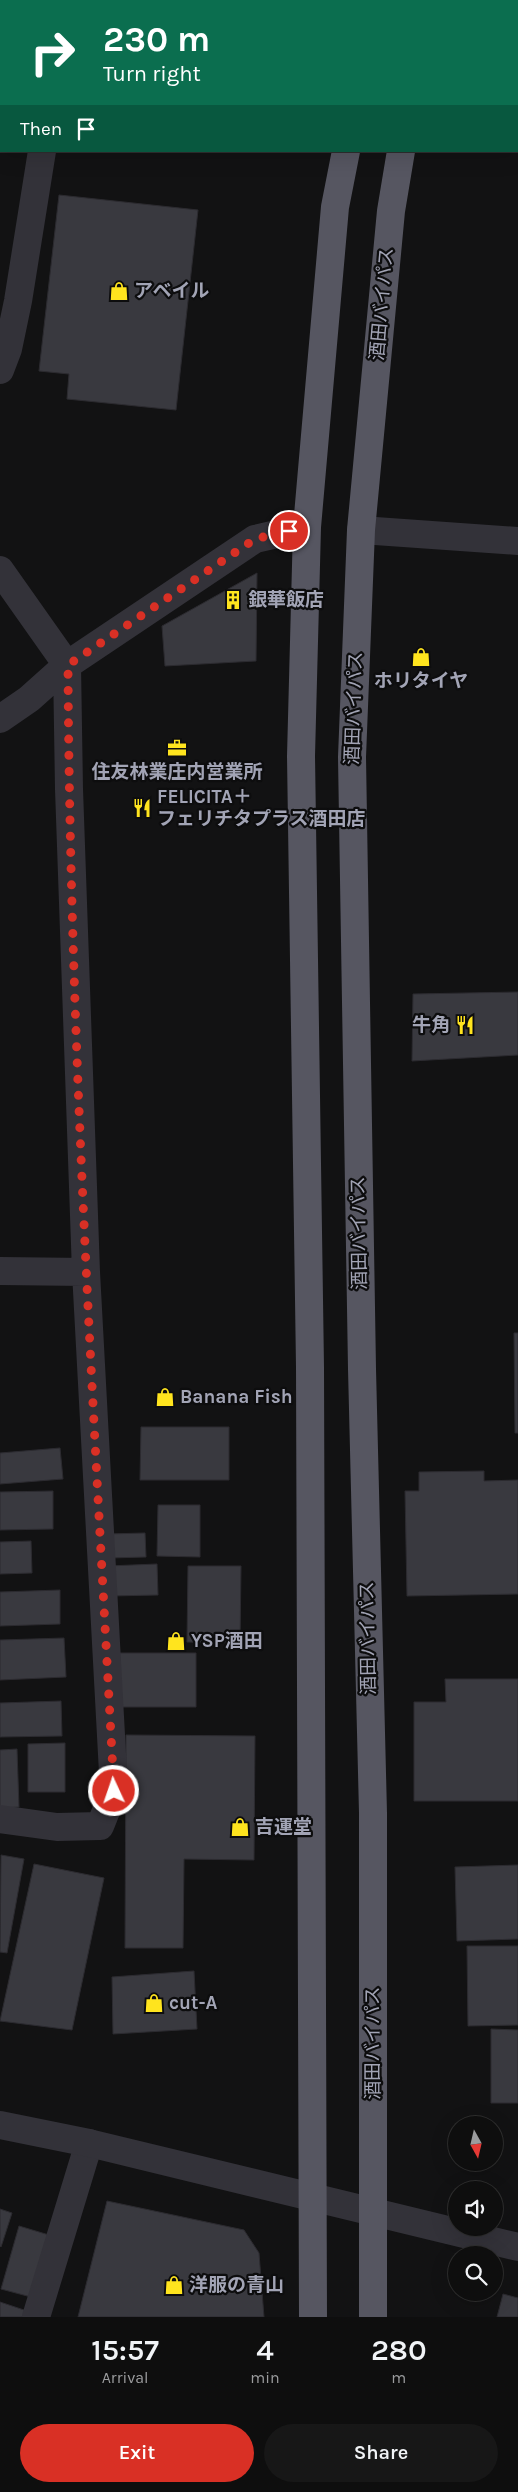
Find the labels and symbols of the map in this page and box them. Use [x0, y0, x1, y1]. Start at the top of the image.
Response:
street label: 酒田バイパス [366, 246, 398, 362]
shop icon: アベイル [108, 280, 130, 302]
place label: アベイル [134, 280, 210, 302]
pin [268, 510, 310, 552]
building icon: 銀華飯店 [222, 589, 244, 611]
place label: 銀華飯店 [248, 589, 324, 611]
shop icon: ホリタイヤ [410, 646, 432, 668]
street label: 酒田バイパス [341, 651, 367, 765]
place label: ホリタイヤ [374, 670, 468, 692]
office icon: 住友林業庄内営業所 [166, 737, 188, 759]
place label: 住友林業庄内営業所 [91, 761, 263, 783]
place label: FELICITA＋ フェリチタプラス酒田店 [157, 786, 366, 830]
restaurant icon: FELICITA＋ フェリチタプラス酒田店 [131, 797, 153, 819]
place label: 牛角 [412, 1014, 450, 1036]
restaurant icon: 牛角 [454, 1014, 476, 1036]
street label: 酒田バイパス [347, 1176, 371, 1290]
shop icon: Banana Fish [154, 1386, 176, 1408]
place label: Banana Fish [180, 1386, 293, 1408]
street label: 酒田バイパス [356, 1581, 380, 1695]
shop icon: YSP酒田 [165, 1630, 187, 1652]
place label: YSP酒田 [191, 1630, 263, 1652]
position arrow [87, 1764, 139, 1816]
shop icon: 吉運堂 [229, 1816, 251, 1838]
place label: 吉運堂 [255, 1816, 312, 1838]
street label: 酒田バイパス [362, 1986, 384, 2100]
shop icon: cut-A [143, 1992, 165, 2014]
place label: cut-A [169, 1992, 218, 2014]
north arrow [448, 2116, 502, 2171]
shop icon: 洋服の青山 [163, 2274, 185, 2296]
place label: 洋服の青山 [189, 2274, 284, 2296]

